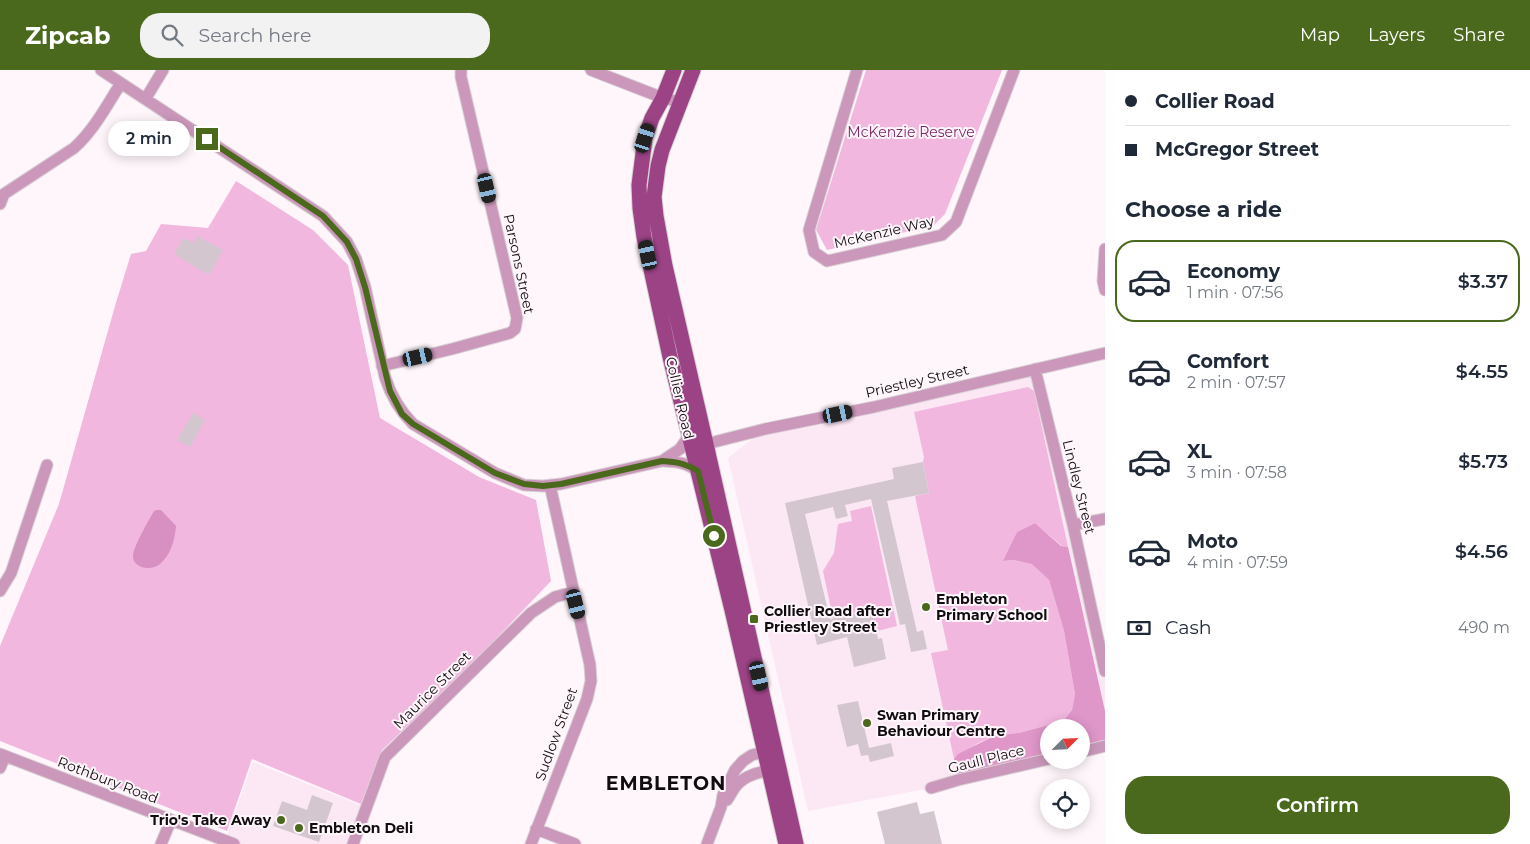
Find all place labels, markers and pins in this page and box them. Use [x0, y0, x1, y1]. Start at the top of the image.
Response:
place label: Embleton Primary School [936, 590, 1047, 624]
marker: Embleton Primary School [920, 601, 932, 613]
place label: Collier Road after Priestley Street [764, 602, 891, 636]
marker: Collier Road after Priestley Street [748, 613, 760, 625]
place label: Swan Primary Behaviour Centre [877, 706, 1005, 740]
marker: Swan Primary Behaviour Centre [861, 717, 873, 729]
place label: Trio's Take Away [150, 811, 272, 829]
marker: Trio's Take Away [275, 814, 287, 826]
place label: Embleton Deli [309, 819, 413, 837]
marker: Embleton Deli [293, 822, 305, 834]

